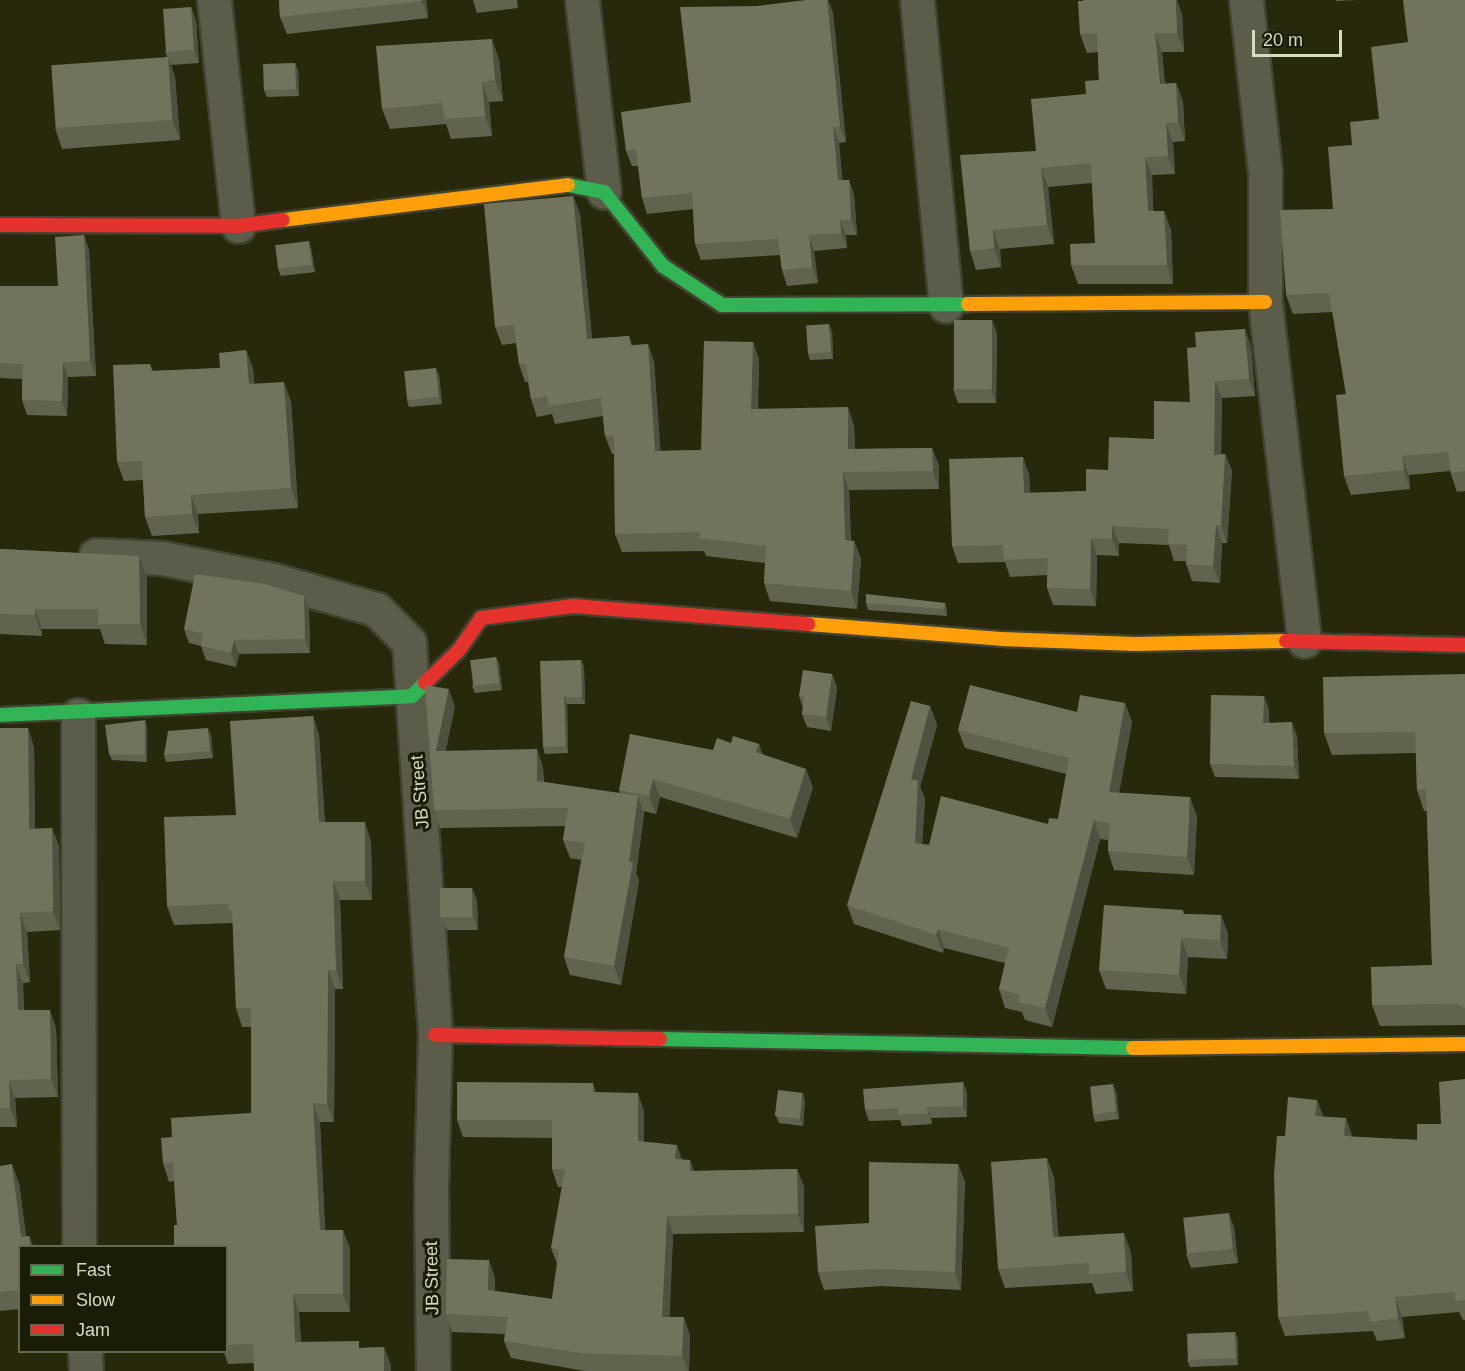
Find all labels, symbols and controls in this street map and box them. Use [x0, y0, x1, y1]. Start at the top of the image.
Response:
scale bar [1255, 18, 1345, 56]
text: 20 m [1263, 30, 1303, 50]
street label: JB Street [406, 754, 434, 830]
street label: JB Street [421, 1241, 443, 1315]
legend [18, 1245, 228, 1353]
text: Fast [76, 1260, 111, 1280]
text: Slow [76, 1290, 115, 1310]
text: Jam [76, 1320, 110, 1340]

